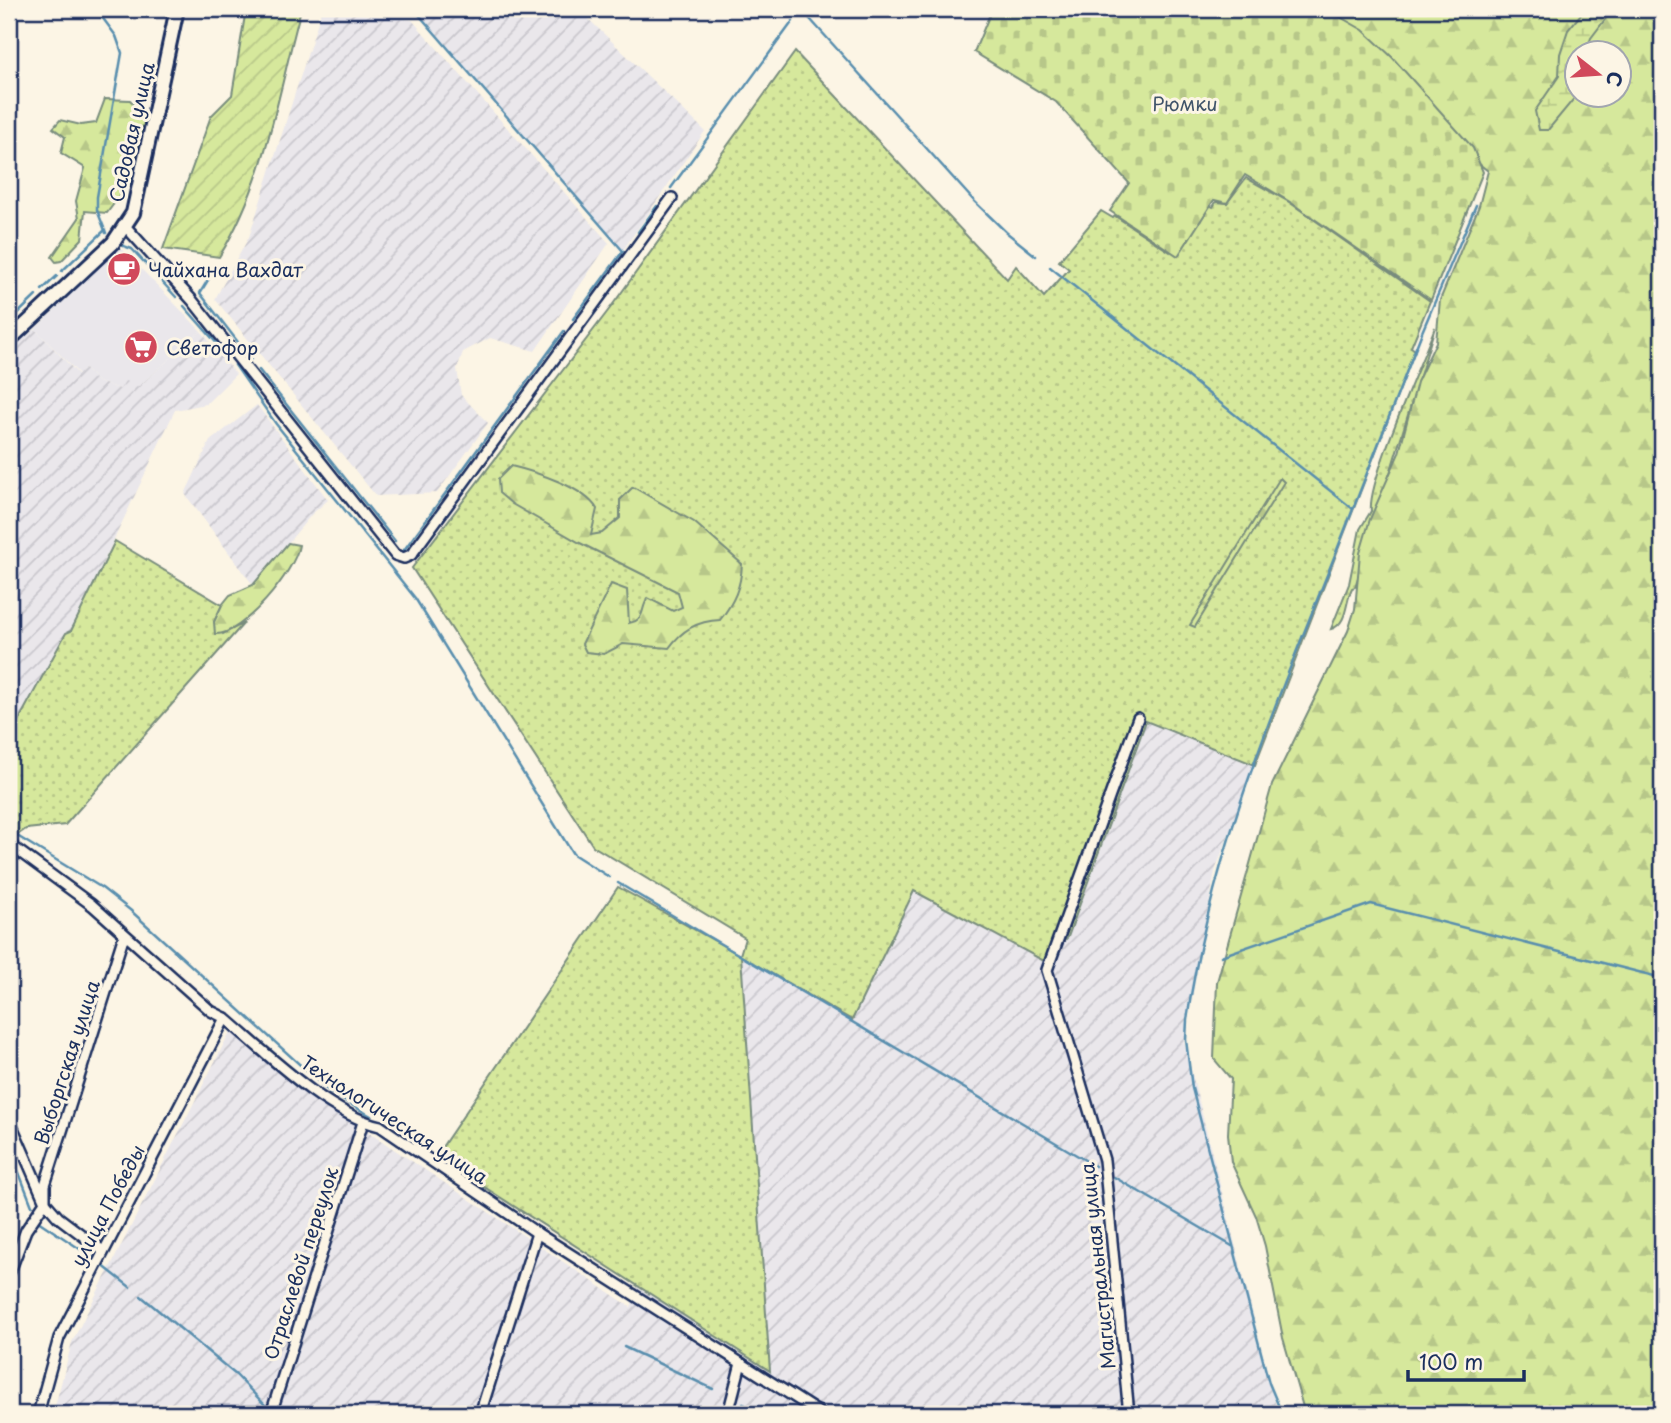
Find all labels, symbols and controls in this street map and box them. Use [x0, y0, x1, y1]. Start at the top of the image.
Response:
north arrow [1562, 38, 1632, 108]
street label: Садовая улица [101, 59, 161, 205]
text: С [1600, 68, 1631, 90]
park label: Рюмки [1152, 89, 1218, 117]
cafe icon: Чайхана Вахдат [105, 250, 143, 288]
place label: Чайхана Вахдат [148, 255, 303, 283]
supermarket icon: Светофор [122, 328, 160, 366]
place label: Светофор [166, 333, 258, 361]
street label: Выборгская улица [26, 976, 106, 1148]
street label: Технологическая улица [296, 1048, 494, 1190]
street label: улица Победы [63, 1139, 151, 1271]
street label: Магистральная улица [1072, 1161, 1122, 1371]
street label: Отраслевой переулок [256, 1162, 345, 1363]
scale bar [1408, 1339, 1524, 1383]
text: 100 m [1419, 1345, 1483, 1377]

